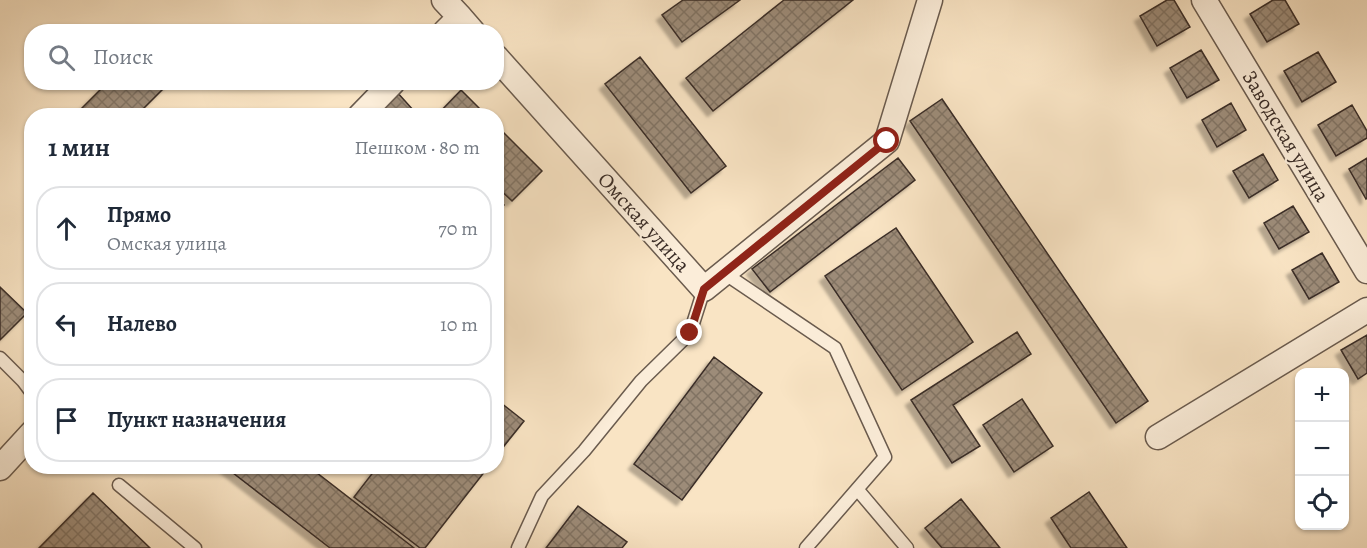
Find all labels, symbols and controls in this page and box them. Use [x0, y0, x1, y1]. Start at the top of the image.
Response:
search box [24, 24, 504, 90]
icon: search [45, 41, 78, 74]
text: Поиск [93, 42, 153, 72]
street label: Заводская улица [1236, 65, 1336, 207]
route start [873, 127, 899, 153]
text: 1 мин [48, 130, 110, 165]
text: Пешком · 80 m [354, 134, 480, 161]
street label: Омская улица [592, 166, 697, 278]
text: Прямо [107, 200, 171, 230]
icon: ahead [50, 212, 83, 245]
text: 70 m [438, 215, 478, 242]
text: Омская улица [107, 230, 227, 257]
icon: left [50, 308, 83, 341]
text: Налево [107, 309, 177, 339]
text: 10 m [440, 311, 478, 338]
route end [676, 319, 702, 345]
map controls [1295, 368, 1349, 530]
button: + [1295, 368, 1349, 422]
icon: arrive [50, 404, 83, 437]
text: Пункт назначения [107, 405, 286, 435]
button: − [1295, 422, 1349, 476]
button: locate [1295, 476, 1349, 530]

